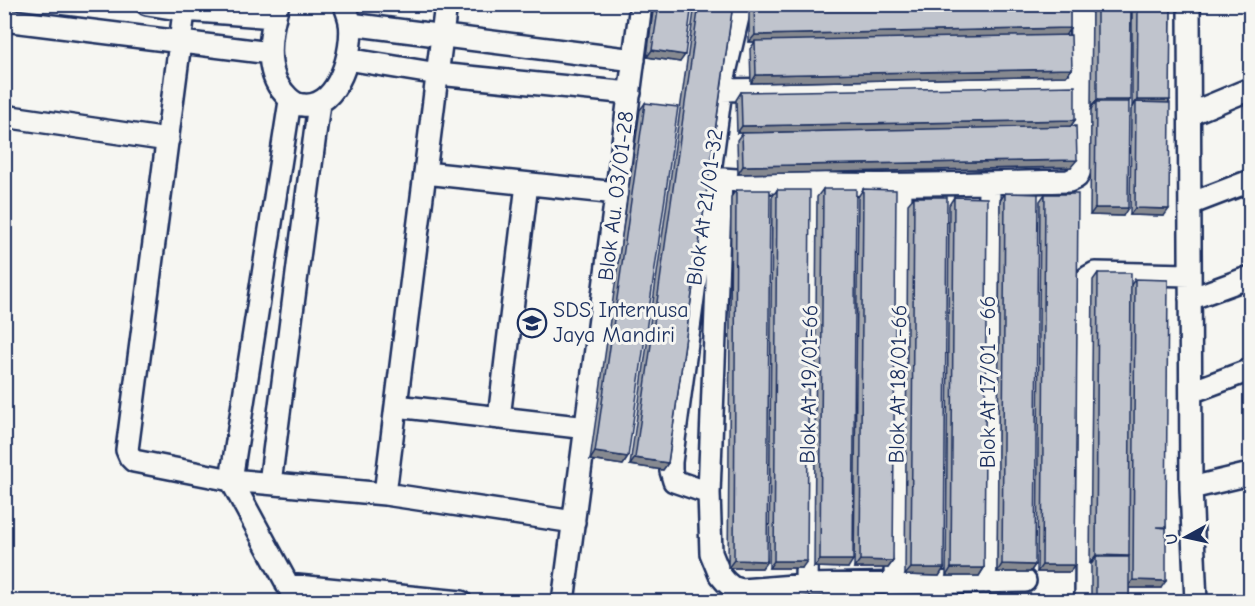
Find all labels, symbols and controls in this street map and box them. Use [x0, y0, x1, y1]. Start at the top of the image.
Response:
street label: Blok Au. 03/01-28 [593, 110, 639, 282]
street label: Blok At 21/01-32 [681, 127, 729, 287]
street label: Blok At 17/01 - 66 [975, 296, 1001, 468]
place label: SDS Internusa Jaya Mandiri [553, 297, 689, 348]
street label: Blok At 19/01-66 [795, 304, 823, 464]
street label: Blok At 18/01-66 [884, 304, 912, 464]
school or university icon: SDS Internusa Jaya Mandiri [516, 307, 548, 339]
north arrow [1156, 507, 1216, 567]
text: U [1162, 532, 1182, 546]

